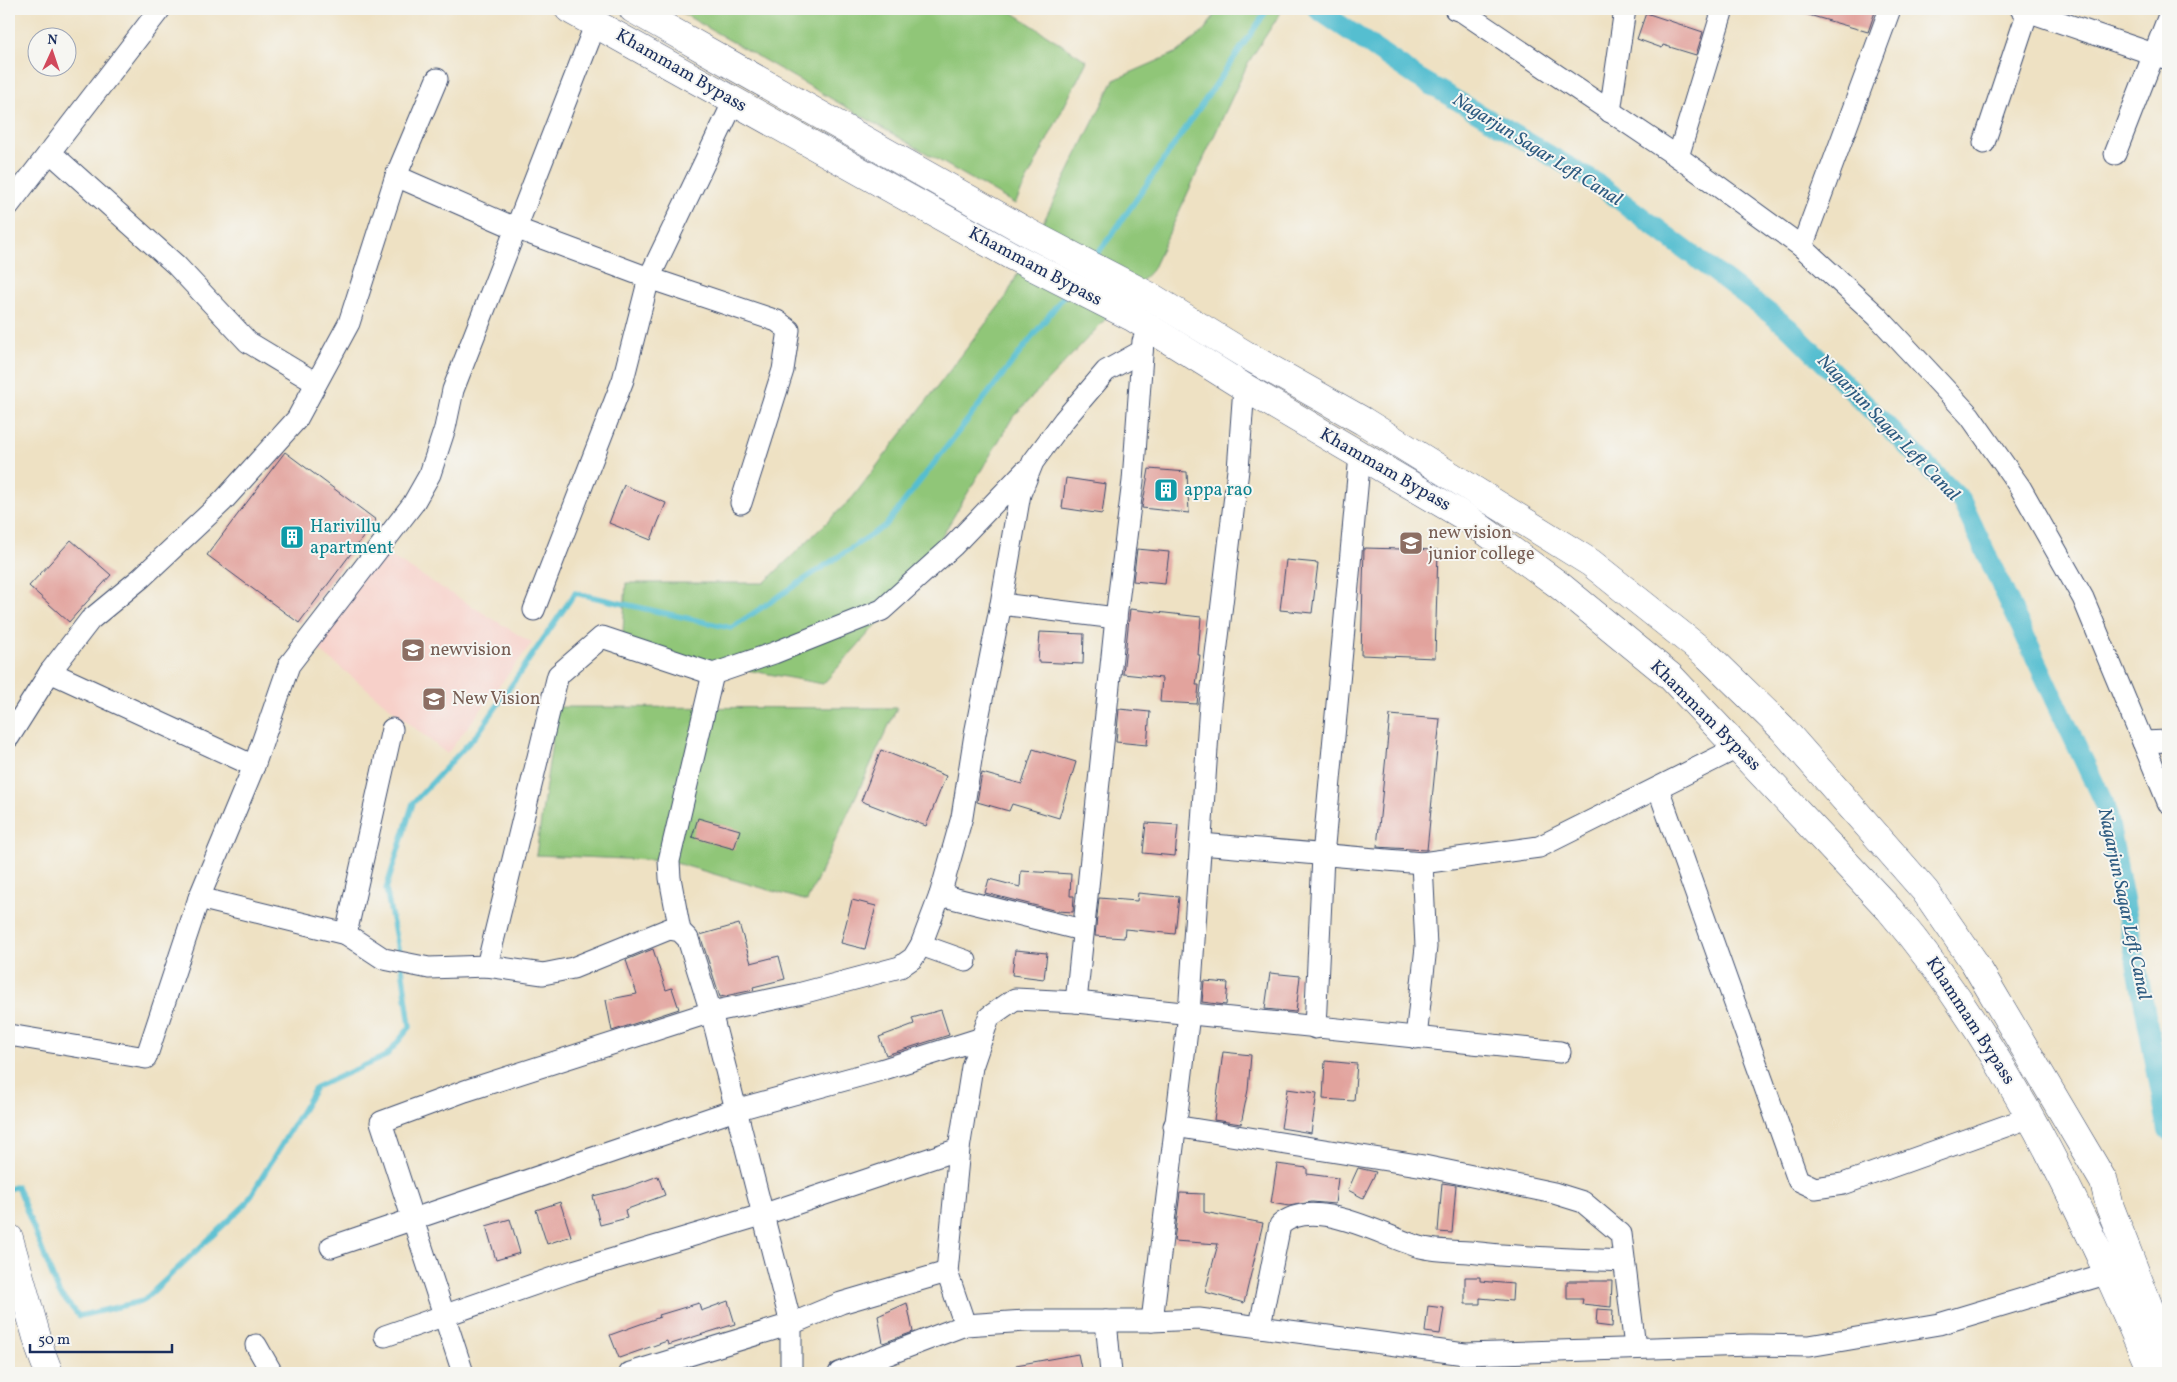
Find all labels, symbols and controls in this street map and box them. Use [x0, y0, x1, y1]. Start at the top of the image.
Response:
street label: Khammam Bypass [611, 23, 751, 119]
north arrow [28, 28, 78, 78]
text: N [47, 31, 58, 50]
water label: Nagarjun Sagar Left Canal [1447, 87, 1627, 213]
street label: Khammam Bypass [964, 221, 1106, 313]
water label: Nagarjun Sagar Left Canal [1811, 349, 1965, 508]
street label: Khammam Bypass [1315, 422, 1455, 518]
building icon: appa rao [1153, 477, 1179, 503]
place label: appa rao [1184, 478, 1252, 503]
place label: Harivillu apartment [310, 515, 394, 561]
place label: new vision junior college [1428, 521, 1535, 567]
building icon: Harivillu apartment [279, 524, 305, 550]
school or university icon: new vision junior college [1398, 530, 1424, 556]
school or university icon: newvision [400, 637, 426, 663]
place label: newvision [430, 638, 512, 663]
street label: Khammam Bypass [1644, 655, 1766, 777]
school or university icon: New Vision [421, 686, 447, 712]
place label: New Vision [452, 687, 541, 712]
water label: Nagarjun Sagar Left Canal [2091, 806, 2157, 1003]
street label: Khammam Bypass [1919, 952, 2021, 1090]
scale bar [30, 1322, 172, 1354]
text: 50 m [38, 1330, 70, 1351]

